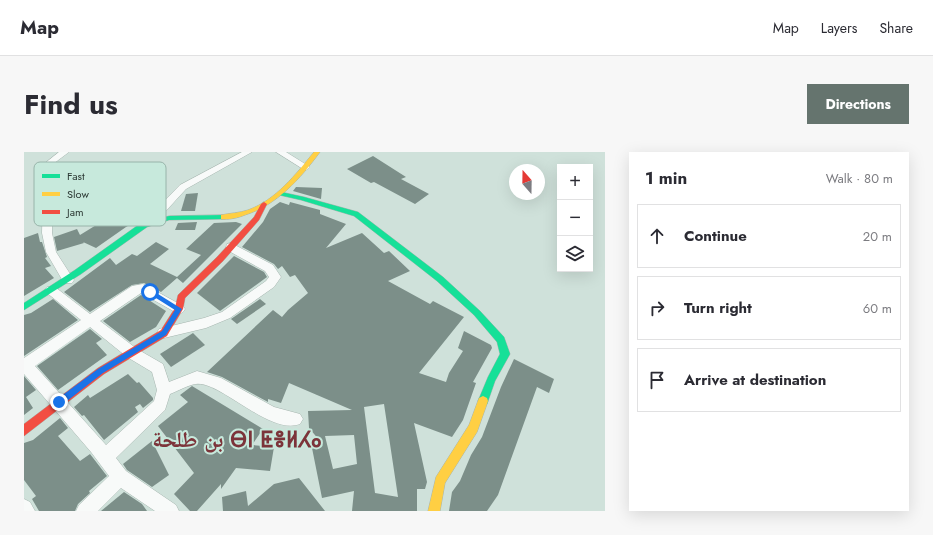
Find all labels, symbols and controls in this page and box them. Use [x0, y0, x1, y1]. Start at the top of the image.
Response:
text: Map [20, 14, 59, 41]
text: Map [773, 18, 799, 38]
text: Layers [821, 18, 857, 38]
text: Share [879, 18, 913, 38]
text: Find us [24, 84, 118, 125]
button: Directions [807, 84, 909, 124]
legend [34, 162, 166, 226]
north arrow [509, 164, 545, 200]
map controls [557, 164, 593, 272]
button: + [557, 164, 593, 200]
text: 1 min [645, 166, 687, 190]
text: Fast [67, 168, 85, 184]
text: Walk · 80 m [826, 169, 893, 188]
text: Slow [67, 186, 89, 202]
button: − [557, 200, 593, 236]
text: Jam [65, 204, 84, 220]
icon: ahead [646, 225, 668, 247]
text: Continue [684, 225, 747, 247]
text: 20 m [863, 227, 892, 246]
button: layers [557, 236, 593, 272]
route start [141, 283, 159, 301]
icon: right [646, 297, 668, 319]
text: Turn right [684, 297, 752, 319]
text: 60 m [863, 299, 892, 318]
icon: arrive [646, 369, 668, 391]
text: Arrive at destination [684, 369, 826, 391]
route end [50, 393, 68, 411]
district label: بن طلحة ⴱⵏ ⵟⴻⵍⵃⴰ [152, 423, 322, 455]

